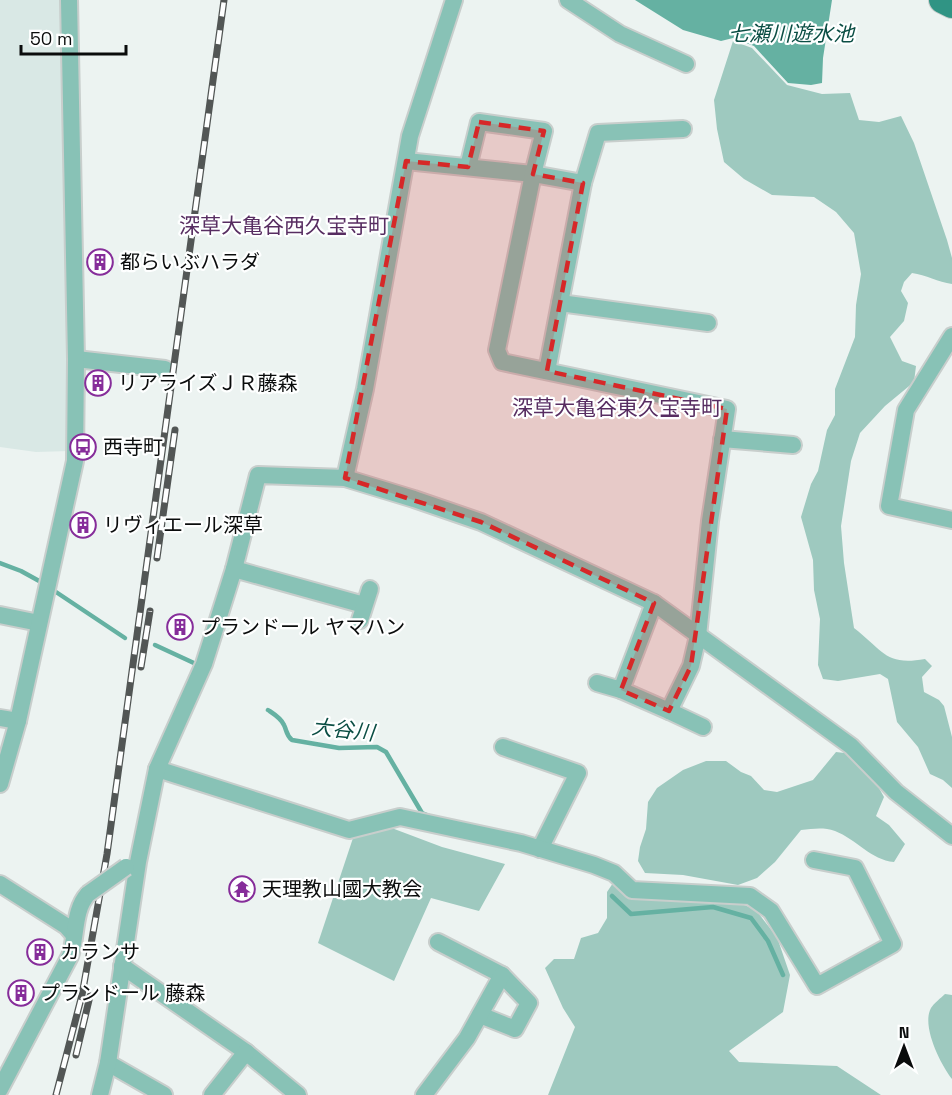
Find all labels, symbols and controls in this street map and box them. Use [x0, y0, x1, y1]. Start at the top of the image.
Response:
scale bar [21, 18, 126, 56]
water label: 七瀬川遊水池 [728, 20, 856, 47]
text: 50 m [30, 27, 72, 50]
district label: 深草大亀谷西久宝寺町 [179, 212, 389, 239]
building icon: 都らいぶハラダ [85, 247, 115, 277]
place label: 都らいぶハラダ [120, 249, 260, 275]
building icon: リアライズＪＲ藤森 [83, 368, 113, 398]
place label: リアライズＪＲ藤森 [118, 370, 297, 396]
district label: 深草大亀谷東久宝寺町 [512, 394, 722, 421]
bus stop icon: 西寺町 [68, 432, 98, 462]
place label: 西寺町 [103, 434, 163, 460]
building icon: リヴィエール深草 [68, 510, 98, 540]
place label: リヴィエール深草 [103, 512, 263, 538]
building icon: プランドール ヤマハン [165, 612, 195, 642]
place label: プランドール ヤマハン [200, 614, 405, 640]
water label: 大谷川 [310, 713, 378, 746]
temple icon: 天理教山國大教会 [227, 874, 257, 904]
place label: 天理教山國大教会 [262, 876, 422, 902]
building icon: カランサ [25, 937, 55, 967]
place label: カランサ [60, 939, 140, 965]
building icon: プランドール 藤森 [6, 978, 36, 1008]
place label: プランドール 藤森 [40, 980, 205, 1006]
north arrow [874, 1017, 934, 1077]
text: N [899, 1022, 909, 1043]

